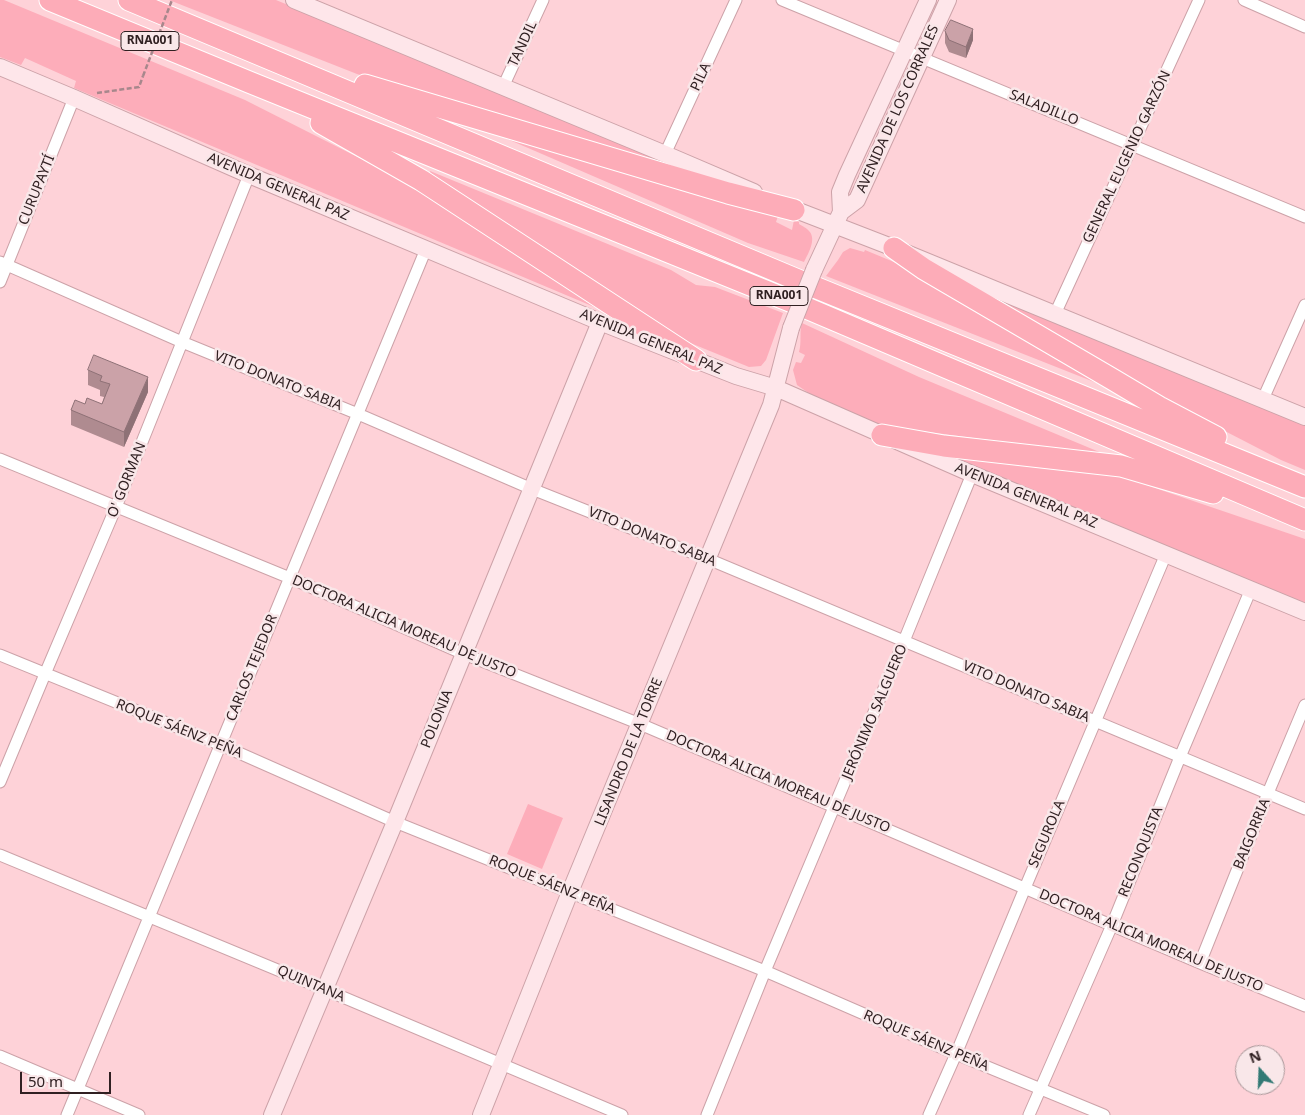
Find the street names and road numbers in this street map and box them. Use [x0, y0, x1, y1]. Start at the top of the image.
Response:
street label: TANDIL [505, 18, 541, 70]
street label: AVENIDA DE LOS CORRALES [853, 22, 943, 196]
road number: RNA001 [121, 31, 179, 50]
street label: PILA [687, 60, 715, 94]
street label: GENERAL EUGENIO GARZÓN [1080, 68, 1174, 246]
street label: SALADILLO [1007, 86, 1081, 130]
street label: AVENIDA GENERAL PAZ [205, 150, 351, 224]
street label: CURUPAYTÍ [15, 152, 59, 228]
road number: RNA001 [750, 286, 808, 306]
street label: AVENIDA GENERAL PAZ [577, 306, 725, 378]
street label: VITO DONATO SABIA [212, 348, 344, 414]
street label: O' GORMAN [104, 440, 150, 520]
street label: AVENIDA GENERAL PAZ [952, 460, 1100, 532]
street label: VITO DONATO SABIA [586, 504, 718, 570]
street label: DOCTORA ALICIA MOREAU DE JUSTO [289, 572, 519, 682]
street label: CARLOS TEJEDOR [223, 612, 281, 724]
street label: JERÓNIMO SALGUERO [839, 642, 911, 782]
street label: VITO DONATO SABIA [960, 658, 1092, 726]
street label: LISANDRO DE LA TORRE [592, 676, 666, 828]
street label: POLONIA [418, 687, 456, 751]
street label: ROQUE SÁENZ PEÑA [113, 696, 245, 762]
street label: DOCTORA ALICIA MOREAU DE JUSTO [663, 727, 893, 837]
street label: BAIGORRIA [1230, 796, 1274, 872]
street label: SEGUROLA [1025, 798, 1069, 870]
street label: RECONQUISTA [1115, 804, 1167, 900]
street label: ROQUE SÁENZ PEÑA [486, 852, 618, 918]
street label: DOCTORA ALICIA MOREAU DE JUSTO [1036, 886, 1266, 996]
street label: QUINTANA [275, 962, 347, 1006]
street label: ROQUE SÁENZ PEÑA [861, 1007, 991, 1075]

